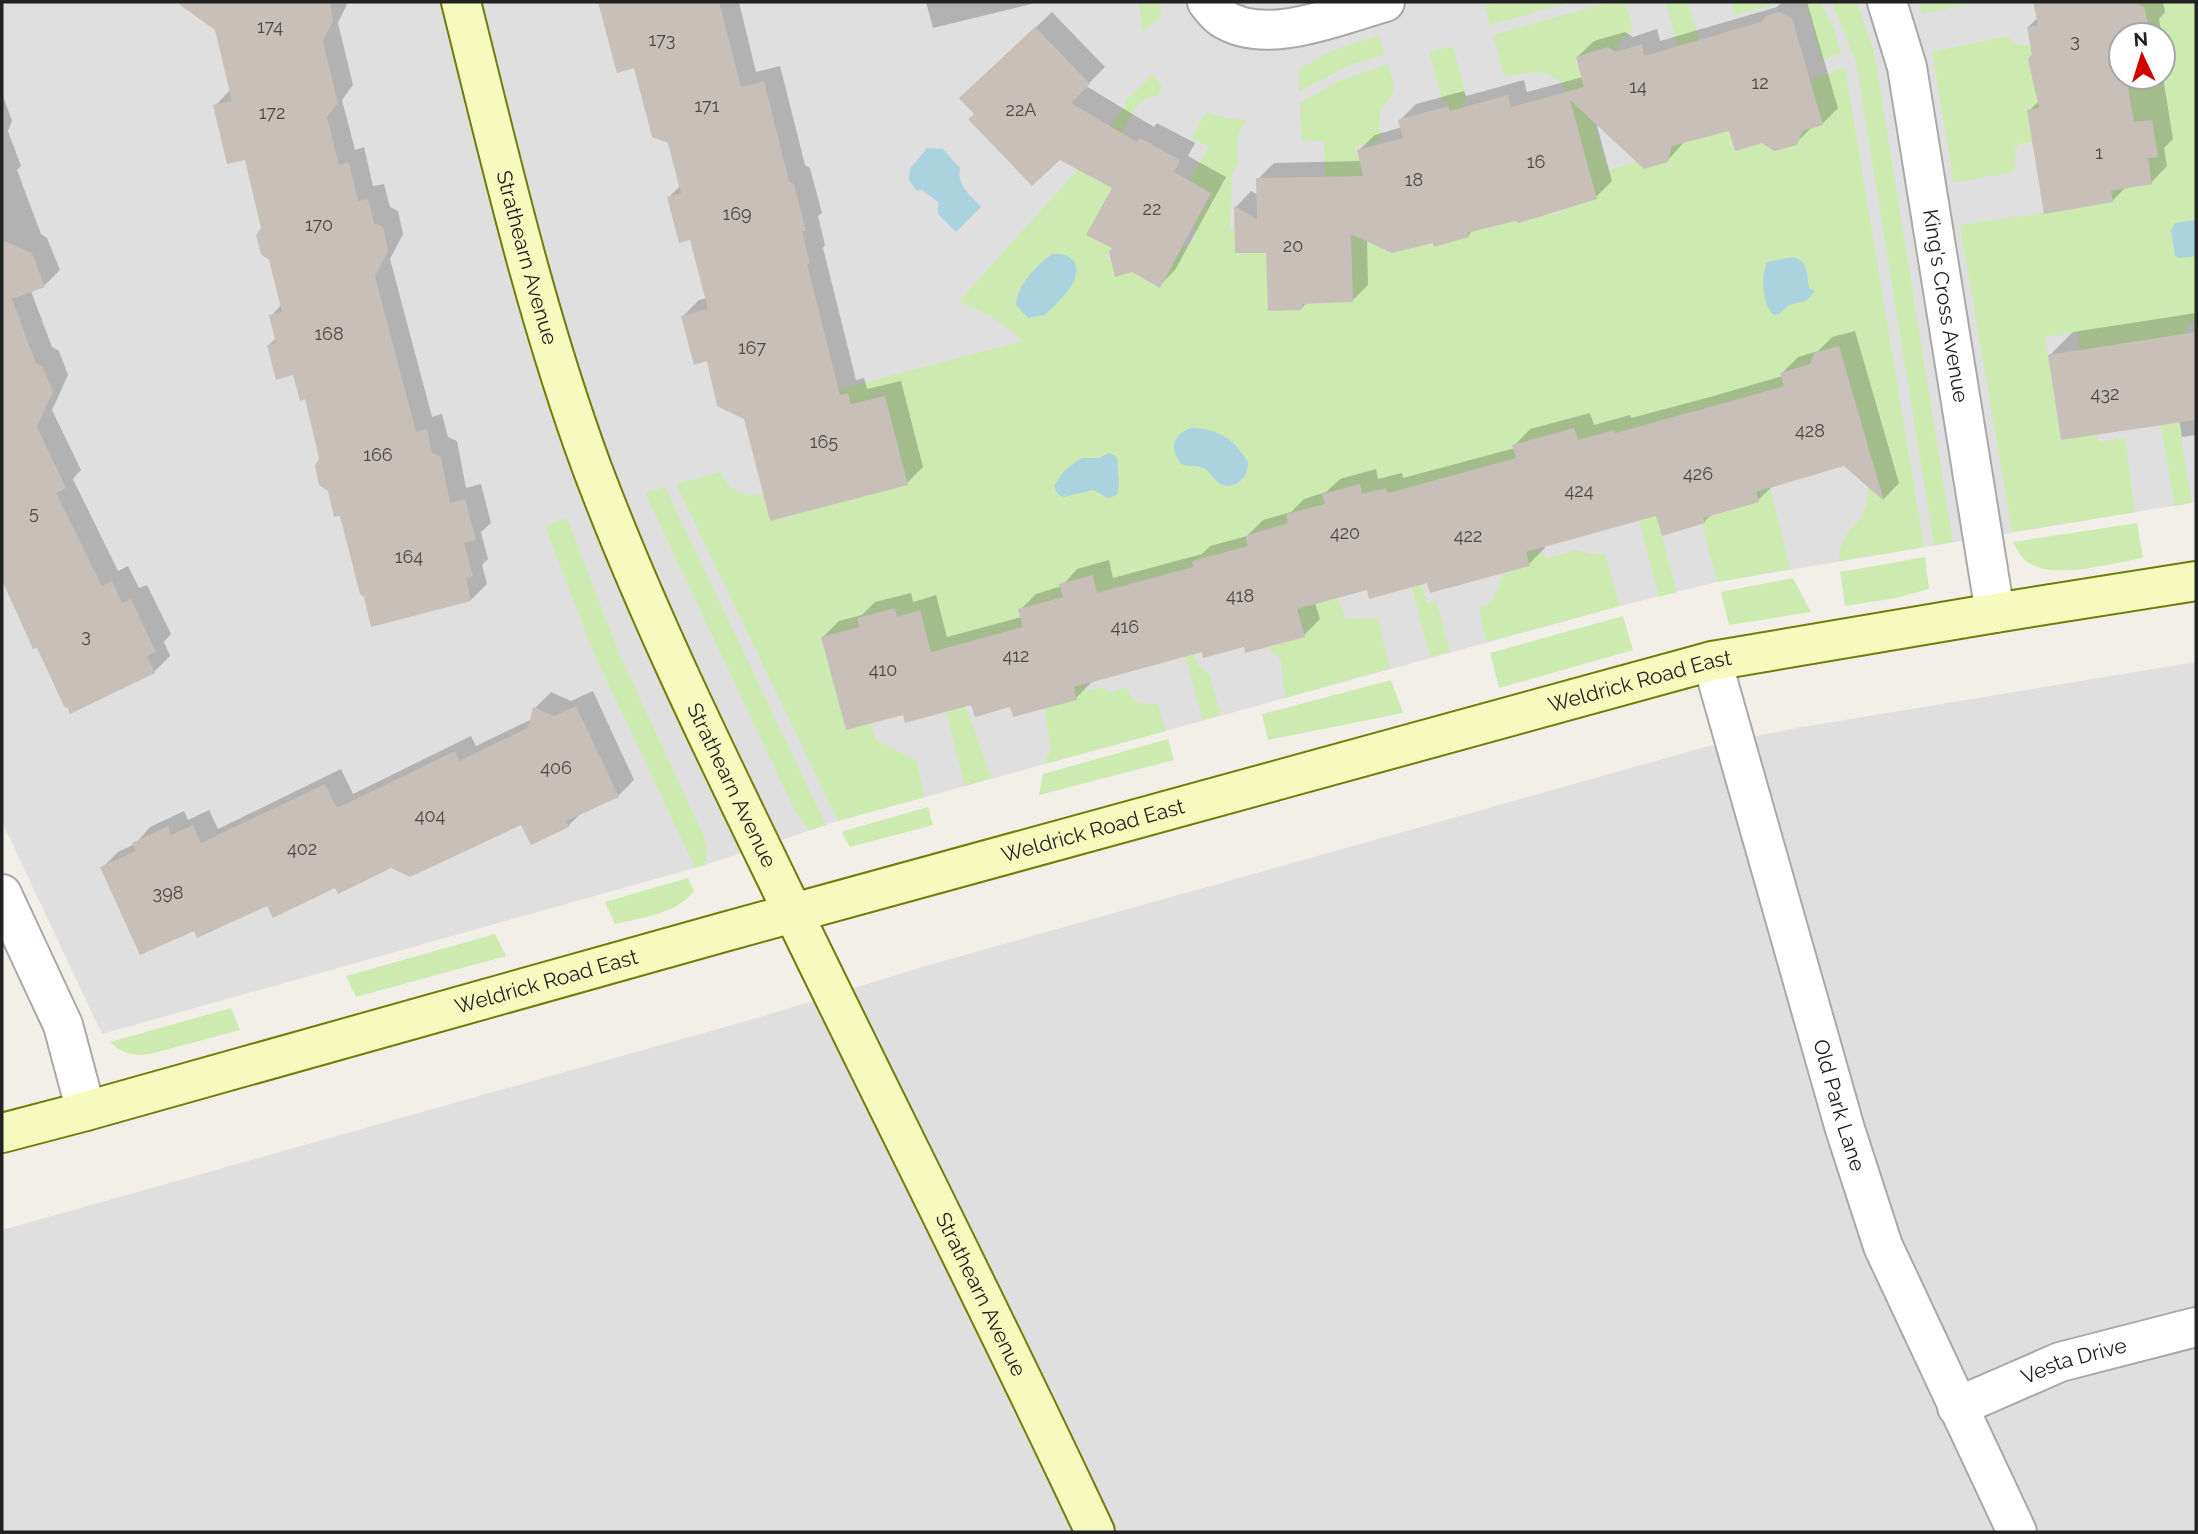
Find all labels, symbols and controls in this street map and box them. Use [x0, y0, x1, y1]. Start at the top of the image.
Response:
house number: 174 [257, 16, 283, 37]
north arrow [2107, 21, 2177, 91]
text: N [2133, 28, 2149, 51]
house number: 173 [649, 29, 675, 50]
house number: 3 [2070, 30, 2080, 51]
house number: 12 [1751, 72, 1769, 93]
house number: 14 [1629, 76, 1647, 97]
house number: 171 [695, 95, 720, 116]
house number: 22A [1006, 99, 1036, 120]
house number: 172 [259, 102, 285, 123]
house number: 1 [2095, 142, 2103, 163]
house number: 16 [1527, 151, 1545, 172]
street label: Strathearn Avenue [491, 168, 563, 348]
house number: 18 [1405, 169, 1423, 190]
house number: 22 [1143, 198, 1161, 219]
house number: 169 [722, 203, 752, 224]
street label: King's Cross Avenue [1918, 207, 1974, 404]
house number: 170 [305, 214, 333, 235]
house number: 20 [1283, 235, 1303, 256]
house number: 168 [314, 323, 344, 344]
house number: 167 [738, 337, 766, 358]
house number: 432 [2091, 383, 2119, 404]
house number: 428 [1795, 420, 1825, 441]
house number: 165 [810, 431, 838, 452]
house number: 166 [363, 444, 393, 465]
house number: 426 [1683, 463, 1713, 484]
house number: 424 [1564, 480, 1594, 501]
house number: 5 [29, 502, 39, 523]
house number: 420 [1330, 522, 1360, 543]
house number: 422 [1454, 525, 1482, 546]
house number: 164 [395, 546, 423, 567]
house number: 418 [1226, 585, 1254, 606]
house number: 416 [1111, 616, 1139, 637]
house number: 3 [81, 625, 91, 646]
house number: 412 [1003, 645, 1029, 666]
street label: Weldrick Road East [1545, 645, 1733, 717]
house number: 410 [869, 659, 897, 680]
street label: Strathearn Avenue [682, 699, 782, 871]
house number: 406 [540, 757, 572, 778]
street label: Weldrick Road East [998, 793, 1187, 867]
house number: 404 [415, 805, 446, 826]
house number: 402 [287, 838, 317, 859]
house number: 398 [153, 882, 183, 903]
street label: Weldrick Road East [452, 944, 641, 1019]
street label: Old Park Lane [1808, 1036, 1871, 1174]
street label: Strathearn Avenue [931, 1208, 1032, 1380]
street label: Vesta Drive [2017, 1332, 2129, 1389]

